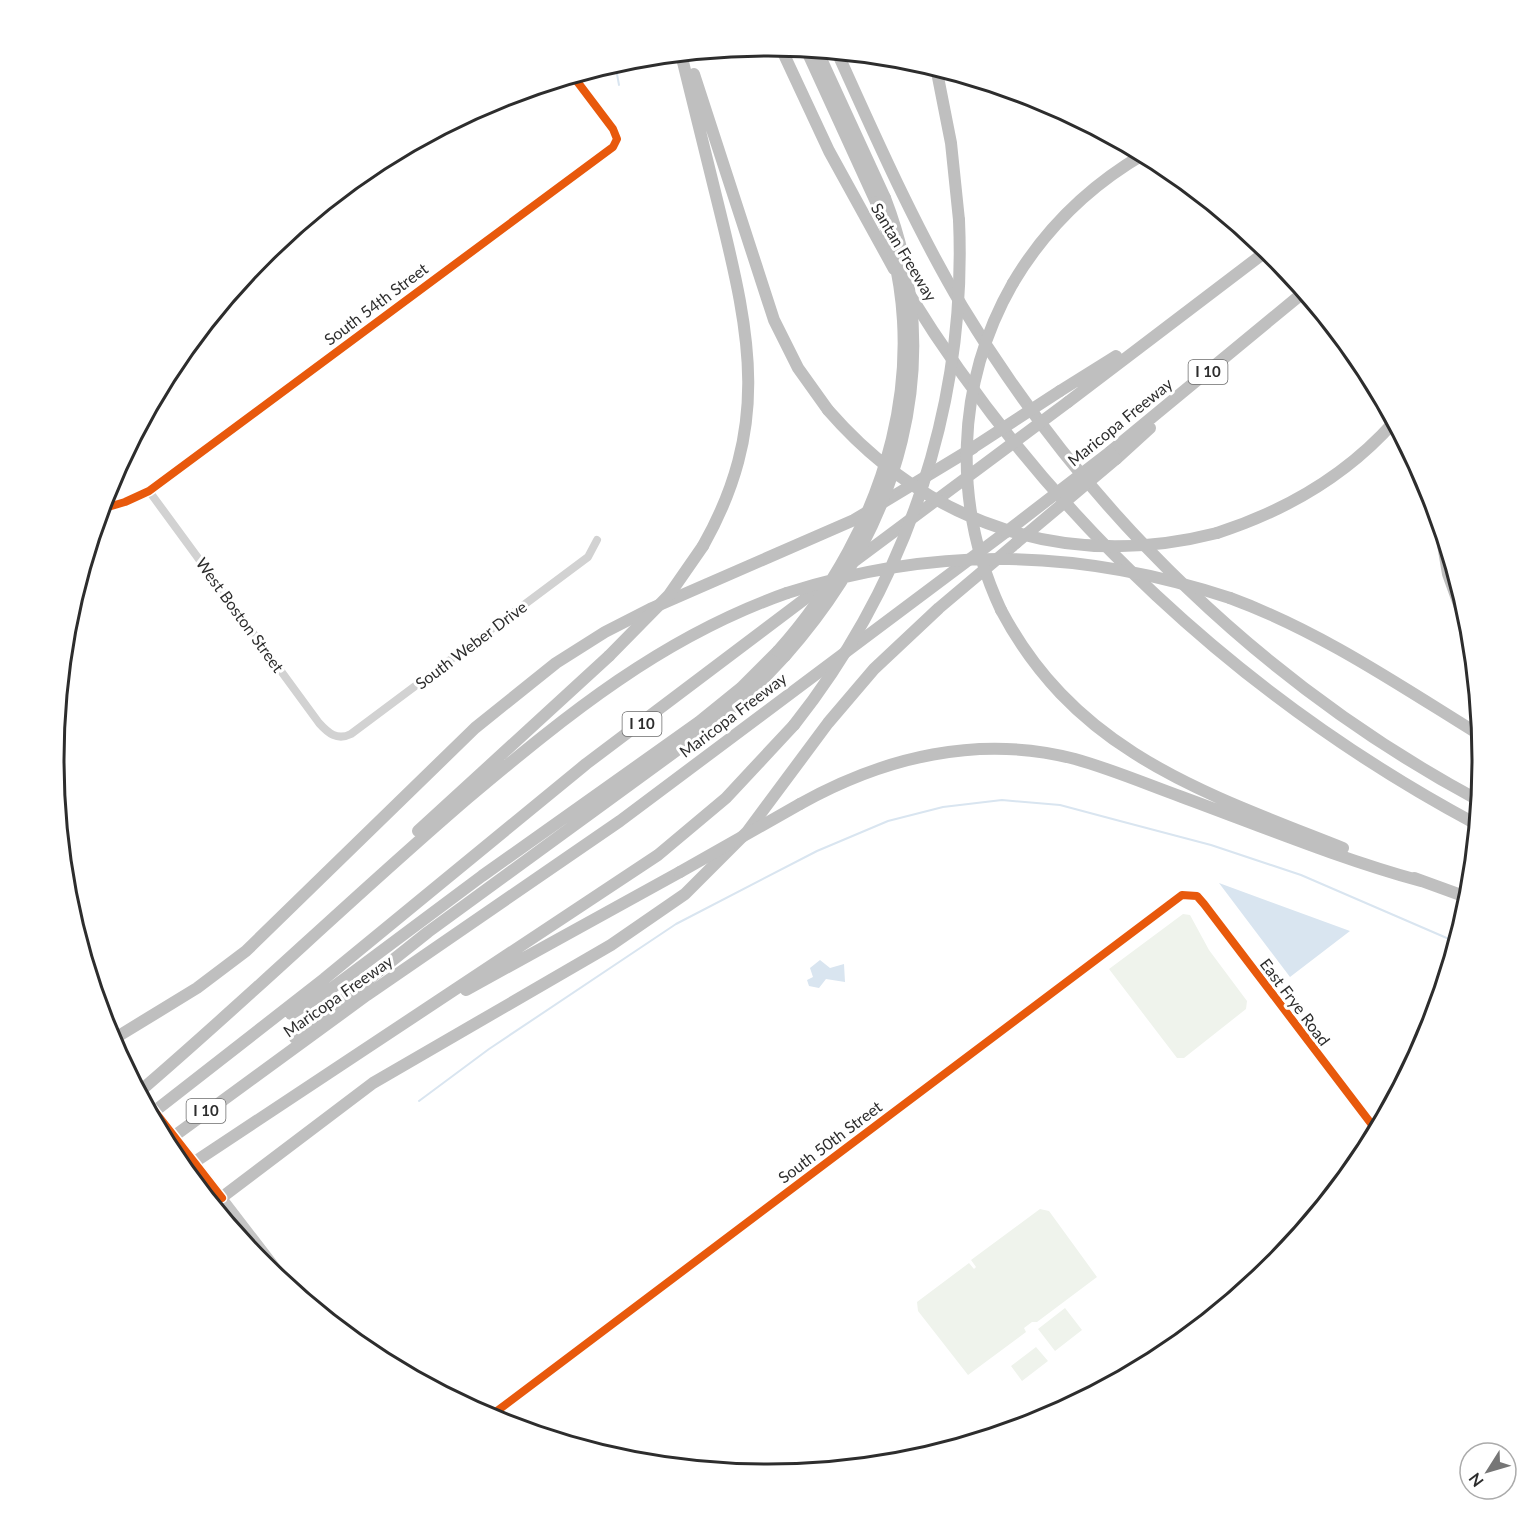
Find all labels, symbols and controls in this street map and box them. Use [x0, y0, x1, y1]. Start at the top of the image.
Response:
street label: Santan Freeway [868, 199, 942, 305]
street label: South 54th Street [320, 258, 431, 349]
road number: I 10 [1188, 360, 1228, 384]
street label: Maricopa Freeway [1064, 373, 1176, 470]
street label: West Boston Street [192, 554, 289, 676]
street label: South Weber Drive [411, 597, 530, 693]
street label: Maricopa Freeway [675, 668, 791, 761]
road number: I 10 [622, 712, 662, 736]
street label: Maricopa Freeway [279, 950, 397, 1040]
street label: East Frye Road [1256, 954, 1334, 1049]
street label: South 50th Street [774, 1096, 885, 1187]
road number: I 10 [186, 1099, 226, 1123]
north arrow [1458, 1441, 1518, 1501]
text: N [1464, 1470, 1487, 1491]

